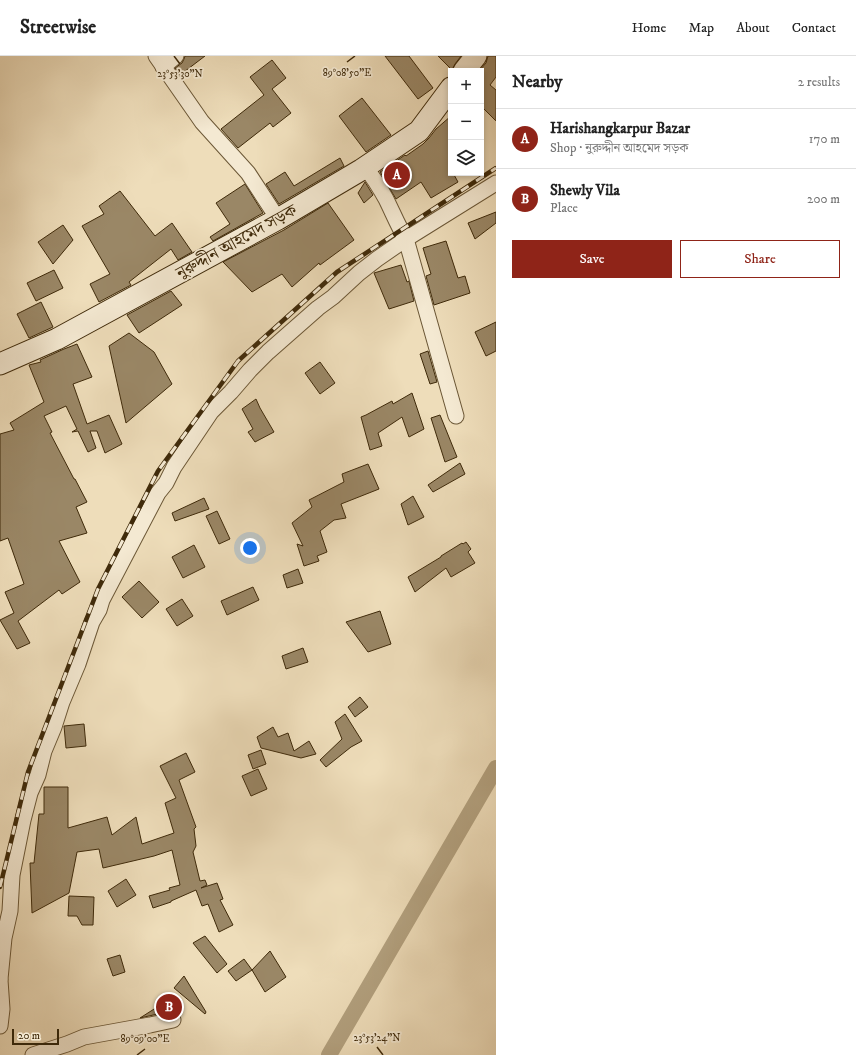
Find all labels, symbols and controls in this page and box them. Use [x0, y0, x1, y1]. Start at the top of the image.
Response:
text: Streetwise [20, 16, 96, 39]
text: Home [632, 19, 666, 37]
text: Map [688, 19, 714, 37]
text: About [736, 19, 770, 37]
text: Contact [792, 19, 836, 37]
text: 89°08'50"E [323, 67, 371, 79]
text: 23°53'30"N [157, 68, 203, 80]
map controls [448, 68, 484, 176]
button: + [448, 68, 484, 104]
text: Nearby [512, 71, 562, 93]
text: 2 results [798, 74, 840, 90]
button: − [448, 104, 484, 140]
text: Harishangkarpur Bazar [550, 119, 690, 138]
text: A [521, 131, 529, 147]
text: 170 m [809, 131, 840, 147]
button: layers [448, 140, 484, 176]
text: Shop · নুরুদ্দীন আহমেদ সড়ক [550, 140, 688, 156]
pin: A [384, 160, 410, 190]
text: Shewly Vila [550, 181, 620, 200]
text: B [521, 191, 529, 207]
text: 200 m [807, 191, 840, 207]
street label: নুরুদ্দীন আহমেদ সড়ক [171, 199, 302, 285]
text: Place [550, 200, 578, 216]
button: Save [512, 240, 672, 278]
button: Share [680, 240, 840, 278]
your location [240, 538, 260, 558]
pin: B [156, 992, 182, 1022]
scale bar [12, 1027, 59, 1046]
text: 20 m [18, 1029, 40, 1043]
text: 23°53'24"N [354, 1032, 400, 1044]
text: 89°09'00"E [121, 1033, 169, 1045]

